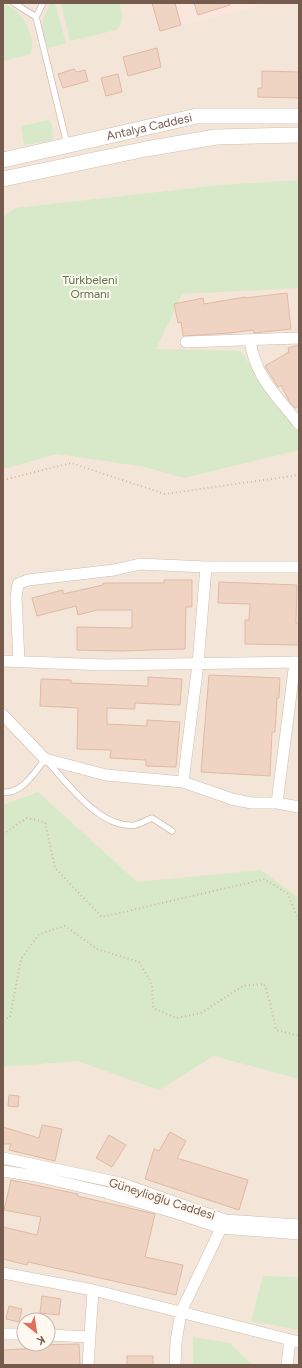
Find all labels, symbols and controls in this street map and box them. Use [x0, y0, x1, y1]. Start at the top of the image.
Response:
street label: Antalya Caddesi [105, 110, 193, 143]
park label: Türkbeleni Ormanı [63, 273, 117, 301]
street label: Güneylioğlu Caddesi [107, 1175, 217, 1223]
north arrow [16, 1312, 56, 1352]
text: K [34, 1333, 47, 1348]

